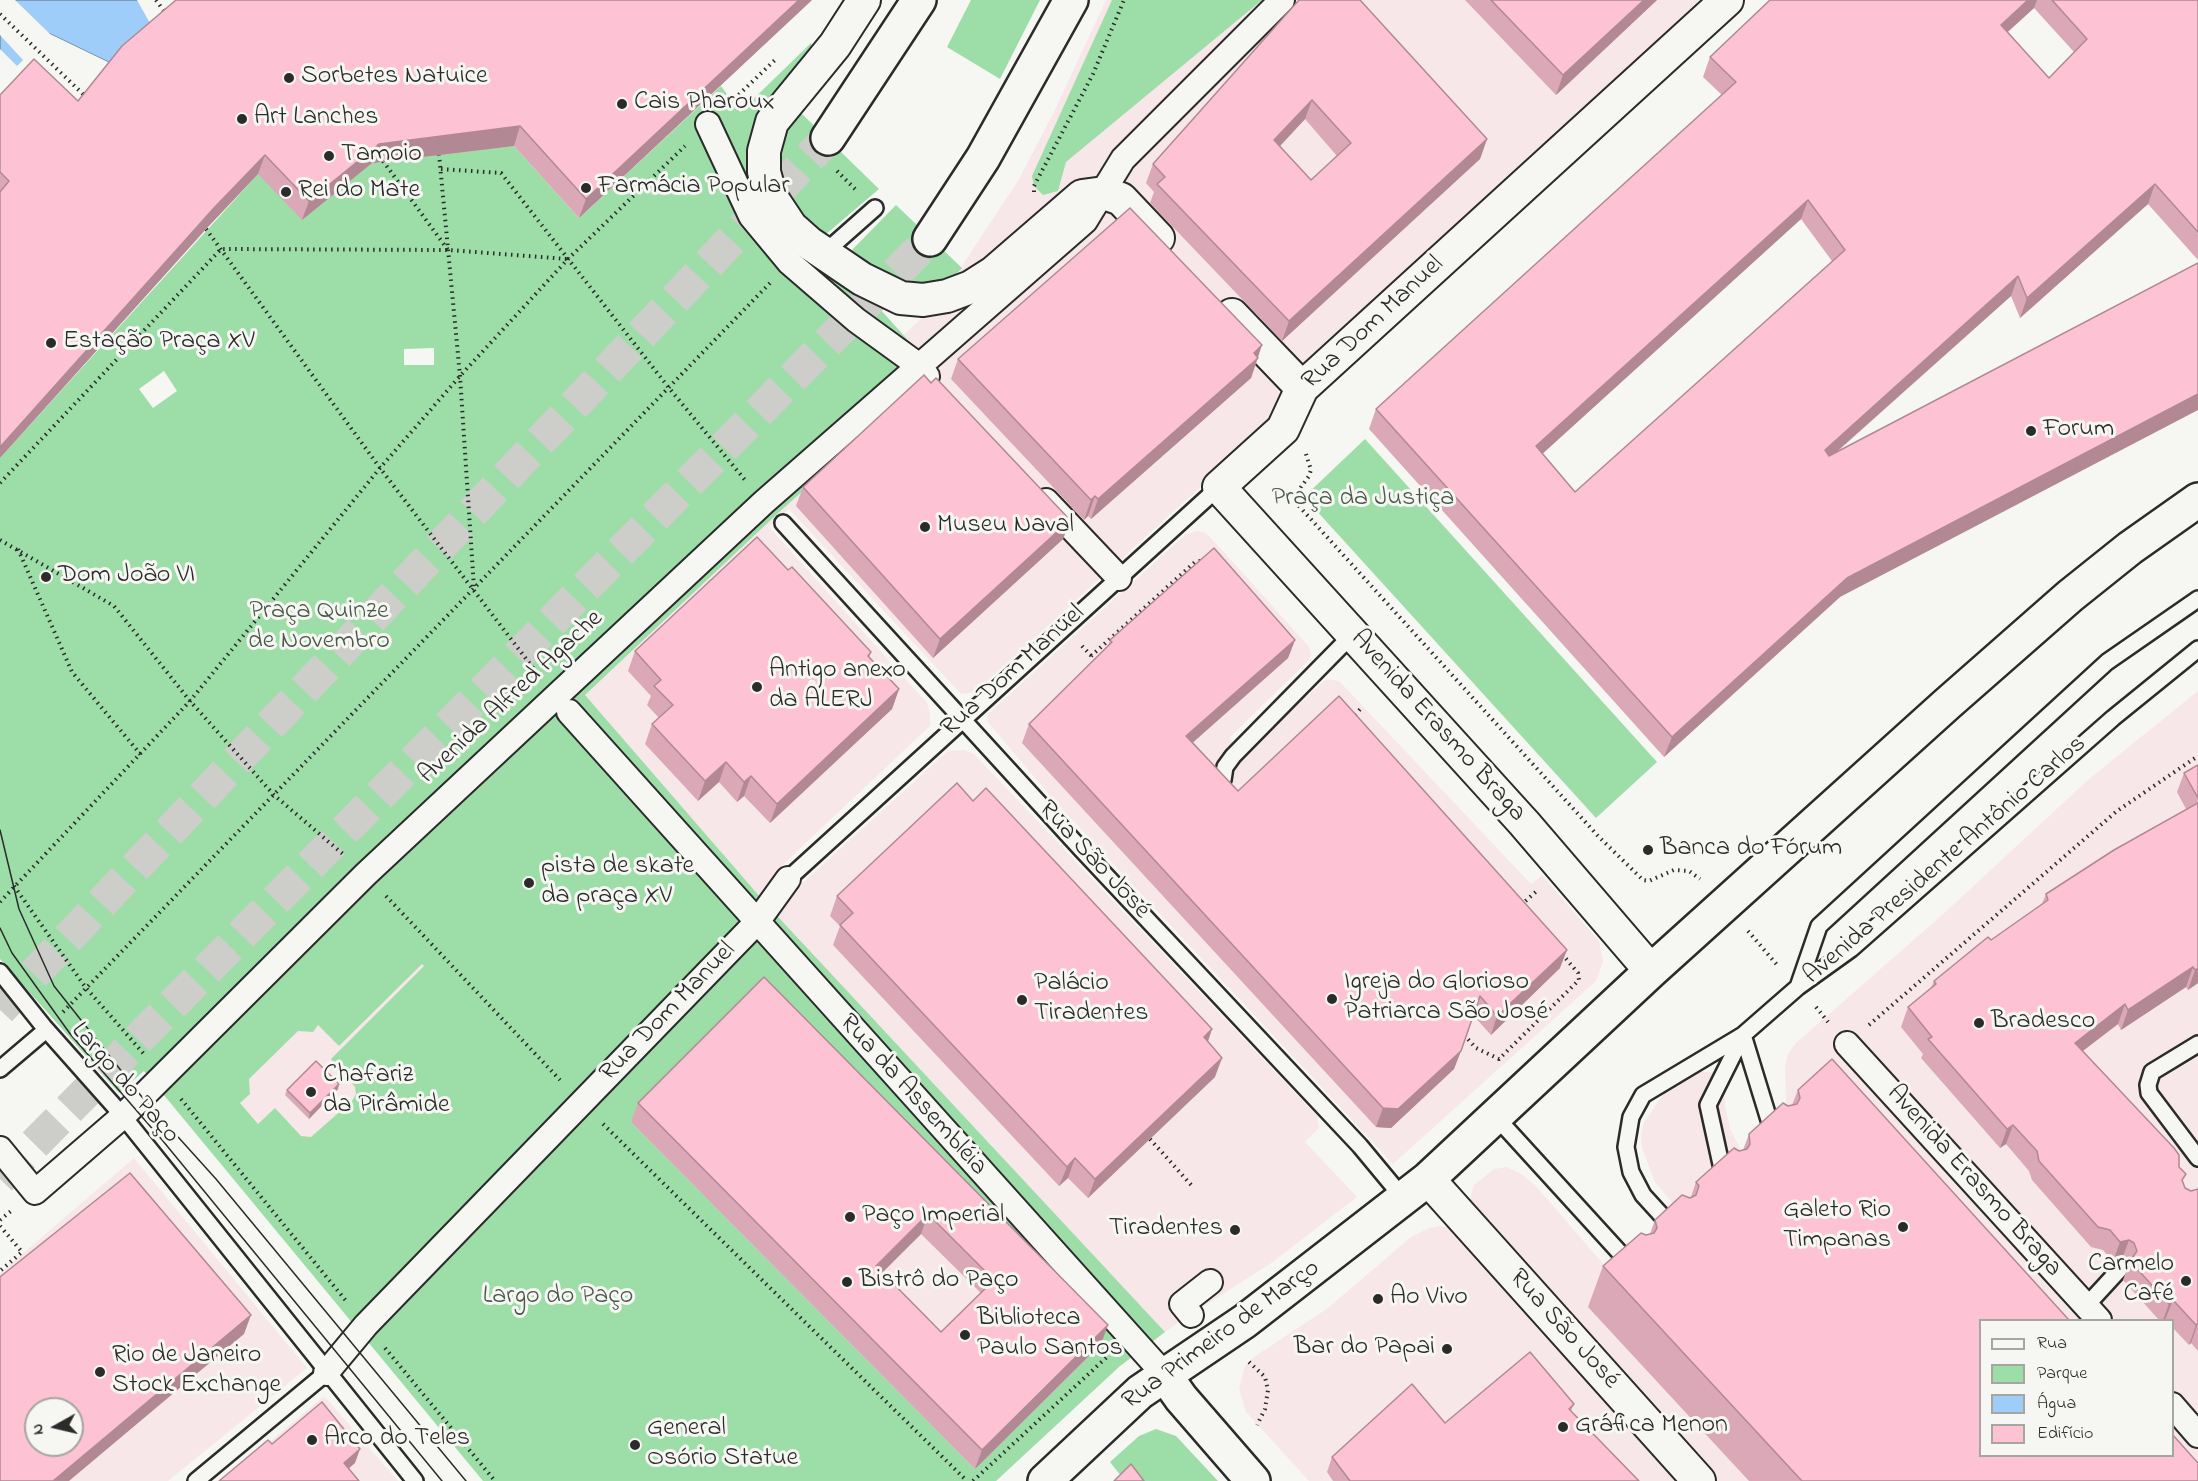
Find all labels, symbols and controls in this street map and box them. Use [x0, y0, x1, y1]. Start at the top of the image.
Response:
place label: Sorbetes Natuice [301, 62, 488, 94]
marker: Sorbetes Natuice [282, 71, 296, 85]
place label: Cais Pharoux [634, 88, 775, 120]
marker: Cais Pharoux [615, 97, 629, 111]
place label: Art Lanches [254, 103, 379, 135]
marker: Art Lanches [235, 112, 249, 126]
place label: Tamoio [341, 140, 422, 172]
marker: Tamoio [322, 149, 336, 163]
place label: Farmácia Popular [598, 172, 789, 204]
place label: Rei do Mate [298, 176, 420, 208]
marker: Farmácia Popular [579, 181, 593, 195]
marker: Rei do Mate [279, 185, 293, 199]
street label: Rua Dom Manuel [1297, 250, 1451, 398]
place label: Estação Praça XV [63, 327, 254, 359]
marker: Estação Praça XV [44, 336, 58, 350]
place label: Forum [2043, 415, 2114, 447]
marker: Forum [2024, 424, 2038, 438]
park label: Praça da Justiça [1272, 484, 1454, 516]
place label: Museu Naval [937, 511, 1074, 543]
marker: Museu Naval [918, 520, 932, 534]
place label: Dom João VI [58, 561, 195, 593]
marker: Dom João VI [39, 570, 53, 584]
park label: Praça Quinze de Novembro [248, 597, 390, 658]
street label: Rua Dom Manuel [936, 599, 1092, 745]
street label: Avenida Alfred Agache [413, 604, 611, 792]
street label: Avenida Erasmo Braga [1343, 625, 1531, 829]
place label: Antigo anexo da ALERJ [769, 656, 906, 718]
marker: Antigo anexo da ALERJ [750, 680, 764, 694]
street label: Avenida Presidente Antônio Carlos [1798, 730, 2094, 992]
street label: Rua São José [1030, 795, 1156, 927]
place label: Banca do Fórum [1660, 834, 1842, 866]
marker: Banca do Fórum [1641, 843, 1655, 857]
place label: pista de skate da praça XV [541, 852, 694, 914]
marker: pista de skate da praça XV [522, 876, 536, 890]
street label: Rua Dom Manuel [594, 937, 744, 1089]
place label: Igreja do Glorioso Patriarca São José [1344, 968, 1548, 1030]
place label: Palácio Tiradentes [1034, 969, 1148, 1030]
marker: Igreja do Glorioso Patriarca São José [1325, 992, 1339, 1006]
marker: Palácio Tiradentes [1015, 993, 1029, 1007]
place label: Bradesco [1991, 1007, 2095, 1039]
street label: Rua da Assembléia [831, 1009, 993, 1183]
marker: Bradesco [1972, 1016, 1986, 1030]
street label: Largo do Paço [63, 1017, 185, 1151]
place label: Chafariz da Pirâmide [323, 1061, 450, 1122]
street label: Avenida Erasmo Braga [1879, 1080, 2067, 1284]
marker: Chafariz da Pirâmide [304, 1085, 318, 1099]
place label: Galeto Rio Timpanas [1783, 1196, 1891, 1258]
place label: Paço Imperial [862, 1201, 1004, 1233]
marker: Paço Imperial [843, 1210, 857, 1224]
place label: Tiradentes [1109, 1214, 1223, 1246]
marker: Galeto Rio Timpanas [1896, 1220, 1910, 1234]
marker: Tiradentes [1228, 1223, 1242, 1237]
place label: Carmelo Café [2088, 1250, 2174, 1312]
street label: Rua Primeiro de Março [1117, 1254, 1327, 1418]
street label: Rua São José [1501, 1264, 1625, 1396]
place label: Bistrô do Paço [859, 1266, 1018, 1298]
marker: Carmelo Café [2179, 1274, 2193, 1288]
marker: Bistrô do Paço [840, 1275, 854, 1289]
park label: Largo do Paço [483, 1282, 633, 1314]
place label: Ao Vivo [1390, 1283, 1468, 1315]
marker: Ao Vivo [1371, 1292, 1385, 1306]
place label: Biblioteca Paulo Santos [977, 1304, 1123, 1366]
legend [1979, 1319, 2174, 1457]
marker: Biblioteca Paulo Santos [958, 1328, 972, 1342]
text: Rua [2037, 1331, 2067, 1357]
place label: Bar do Papai [1294, 1333, 1435, 1365]
place label: Rio de Janeiro Stock Exchange [112, 1341, 281, 1402]
marker: Bar do Papai [1440, 1342, 1454, 1356]
text: Parque [2037, 1361, 2087, 1387]
marker: Rio de Janeiro Stock Exchange [93, 1365, 107, 1379]
text: Água [2037, 1391, 2076, 1417]
north arrow [24, 1397, 84, 1457]
place label: Gráfica Menon [1575, 1411, 1728, 1443]
place label: General Osório Statue [647, 1414, 798, 1476]
marker: Gráfica Menon [1556, 1420, 1570, 1434]
text: Edifício [2037, 1421, 2093, 1447]
text: N [26, 1422, 51, 1436]
place label: Arco do Teles [324, 1424, 470, 1456]
marker: Arco do Teles [305, 1433, 319, 1447]
marker: General Osório Statue [628, 1438, 642, 1452]

